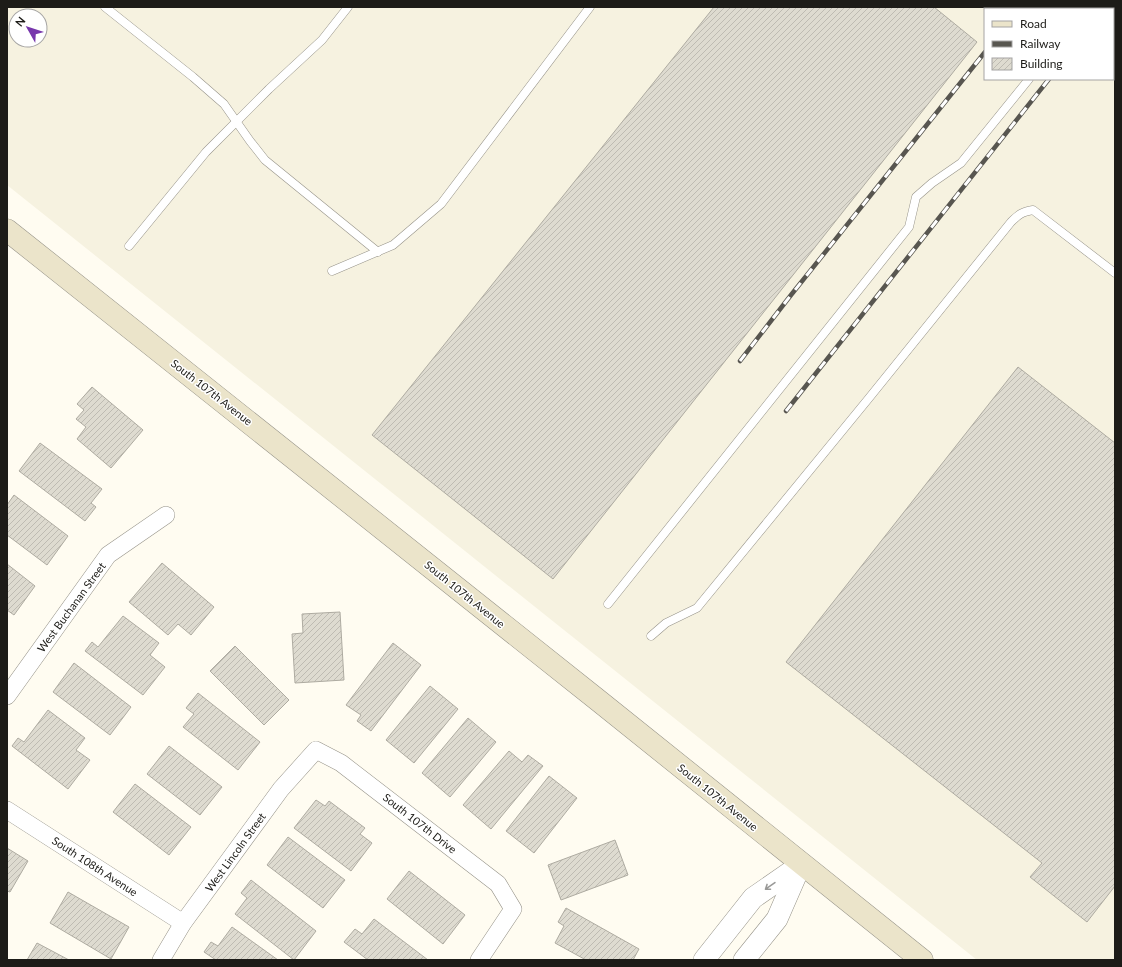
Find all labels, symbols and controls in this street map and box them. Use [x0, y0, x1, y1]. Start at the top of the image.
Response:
north arrow [8, 8, 48, 48]
legend [984, 8, 1114, 80]
text: N [12, 14, 28, 29]
text: Road [1020, 16, 1047, 31]
text: Railway [1020, 36, 1061, 51]
text: Building [1020, 56, 1063, 71]
street label: South 107th Avenue [169, 356, 255, 428]
street label: South 107th Avenue [422, 558, 508, 630]
street label: West Buchanan Street [34, 560, 108, 654]
street label: South 107th Avenue [675, 761, 761, 833]
street label: South 107th Drive [381, 790, 459, 856]
street label: West Lincoln Street [202, 810, 268, 894]
street label: South 108th Avenue [50, 834, 140, 899]
one-way arrow [764, 882, 775, 890]

